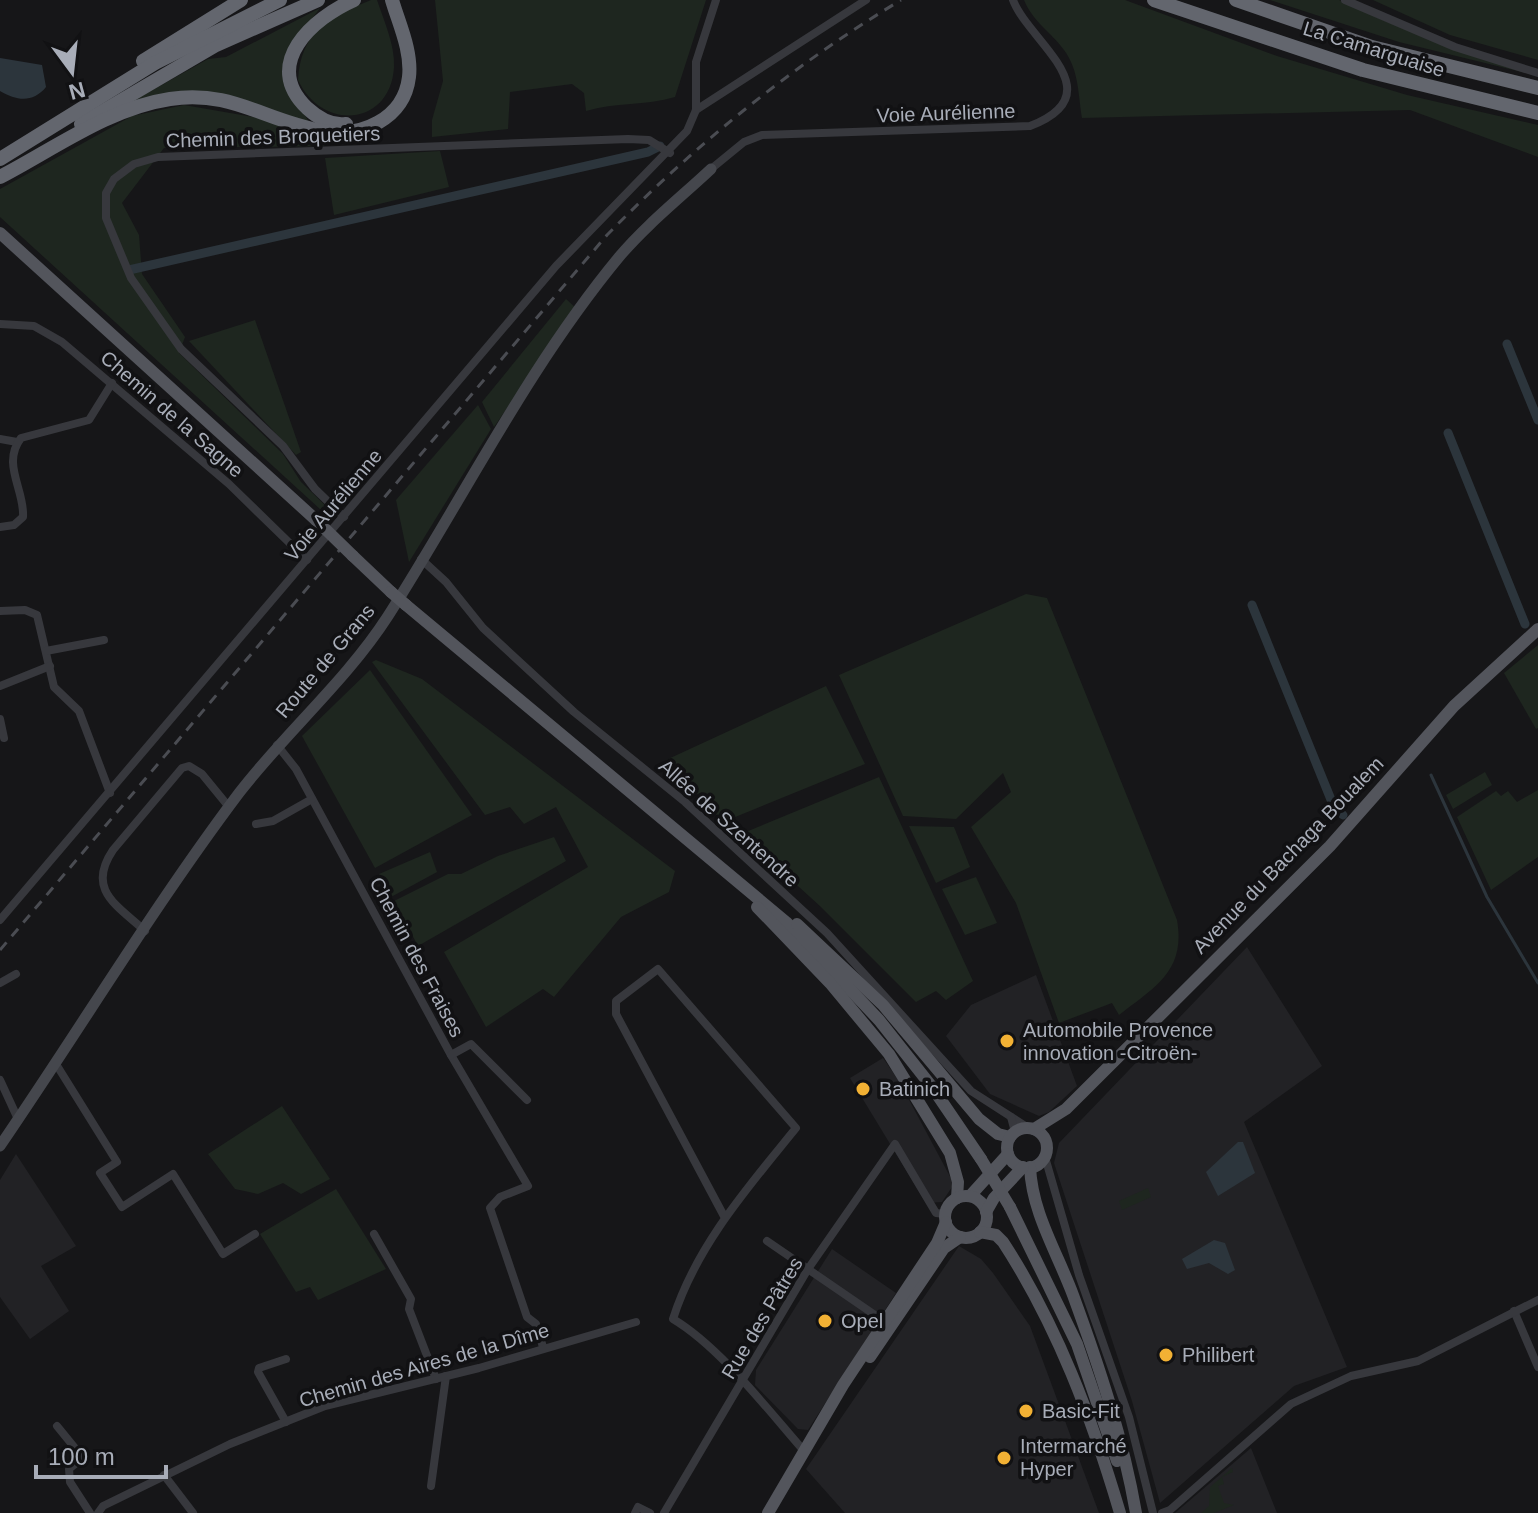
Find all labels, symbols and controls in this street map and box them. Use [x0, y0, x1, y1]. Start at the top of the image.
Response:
street label: La Camarguaise [1301, 17, 1447, 81]
north arrow [32, 32, 112, 112]
text: N [66, 77, 88, 105]
street label: Voie Aurélienne [876, 100, 1016, 126]
street label: Chemin des Broquetiers [165, 122, 381, 152]
street label: Chemin de la Sagne [96, 346, 248, 482]
street label: Voie Aurélienne [280, 445, 386, 565]
street label: Route de Grans [271, 600, 379, 722]
street label: Avenue du Bachaga Boualem [1188, 752, 1388, 958]
street label: Allée de Szentendre [655, 755, 803, 891]
street label: Chemin des Fraises [366, 873, 468, 1041]
place label: Automobile Provence innovation -Citroën- [1023, 1019, 1213, 1064]
marker: Automobile Provence innovation -Citroën- [998, 1032, 1016, 1050]
place label: Batinich [879, 1078, 950, 1100]
marker: Batinich [854, 1080, 872, 1098]
street label: Rue des Pâtres [717, 1253, 807, 1383]
place label: Opel [841, 1310, 883, 1332]
marker: Opel [816, 1312, 834, 1330]
street label: Chemin des Aires de la Dîme [296, 1319, 552, 1411]
place label: Philibert [1182, 1344, 1255, 1366]
marker: Philibert [1157, 1346, 1175, 1364]
place label: Basic-Fit [1042, 1400, 1120, 1422]
marker: Basic-Fit [1017, 1402, 1035, 1420]
scale bar [36, 1429, 166, 1479]
place label: Intermarché Hyper [1020, 1435, 1127, 1480]
text: 100 m [48, 1443, 115, 1470]
marker: Intermarché Hyper [995, 1449, 1013, 1467]

